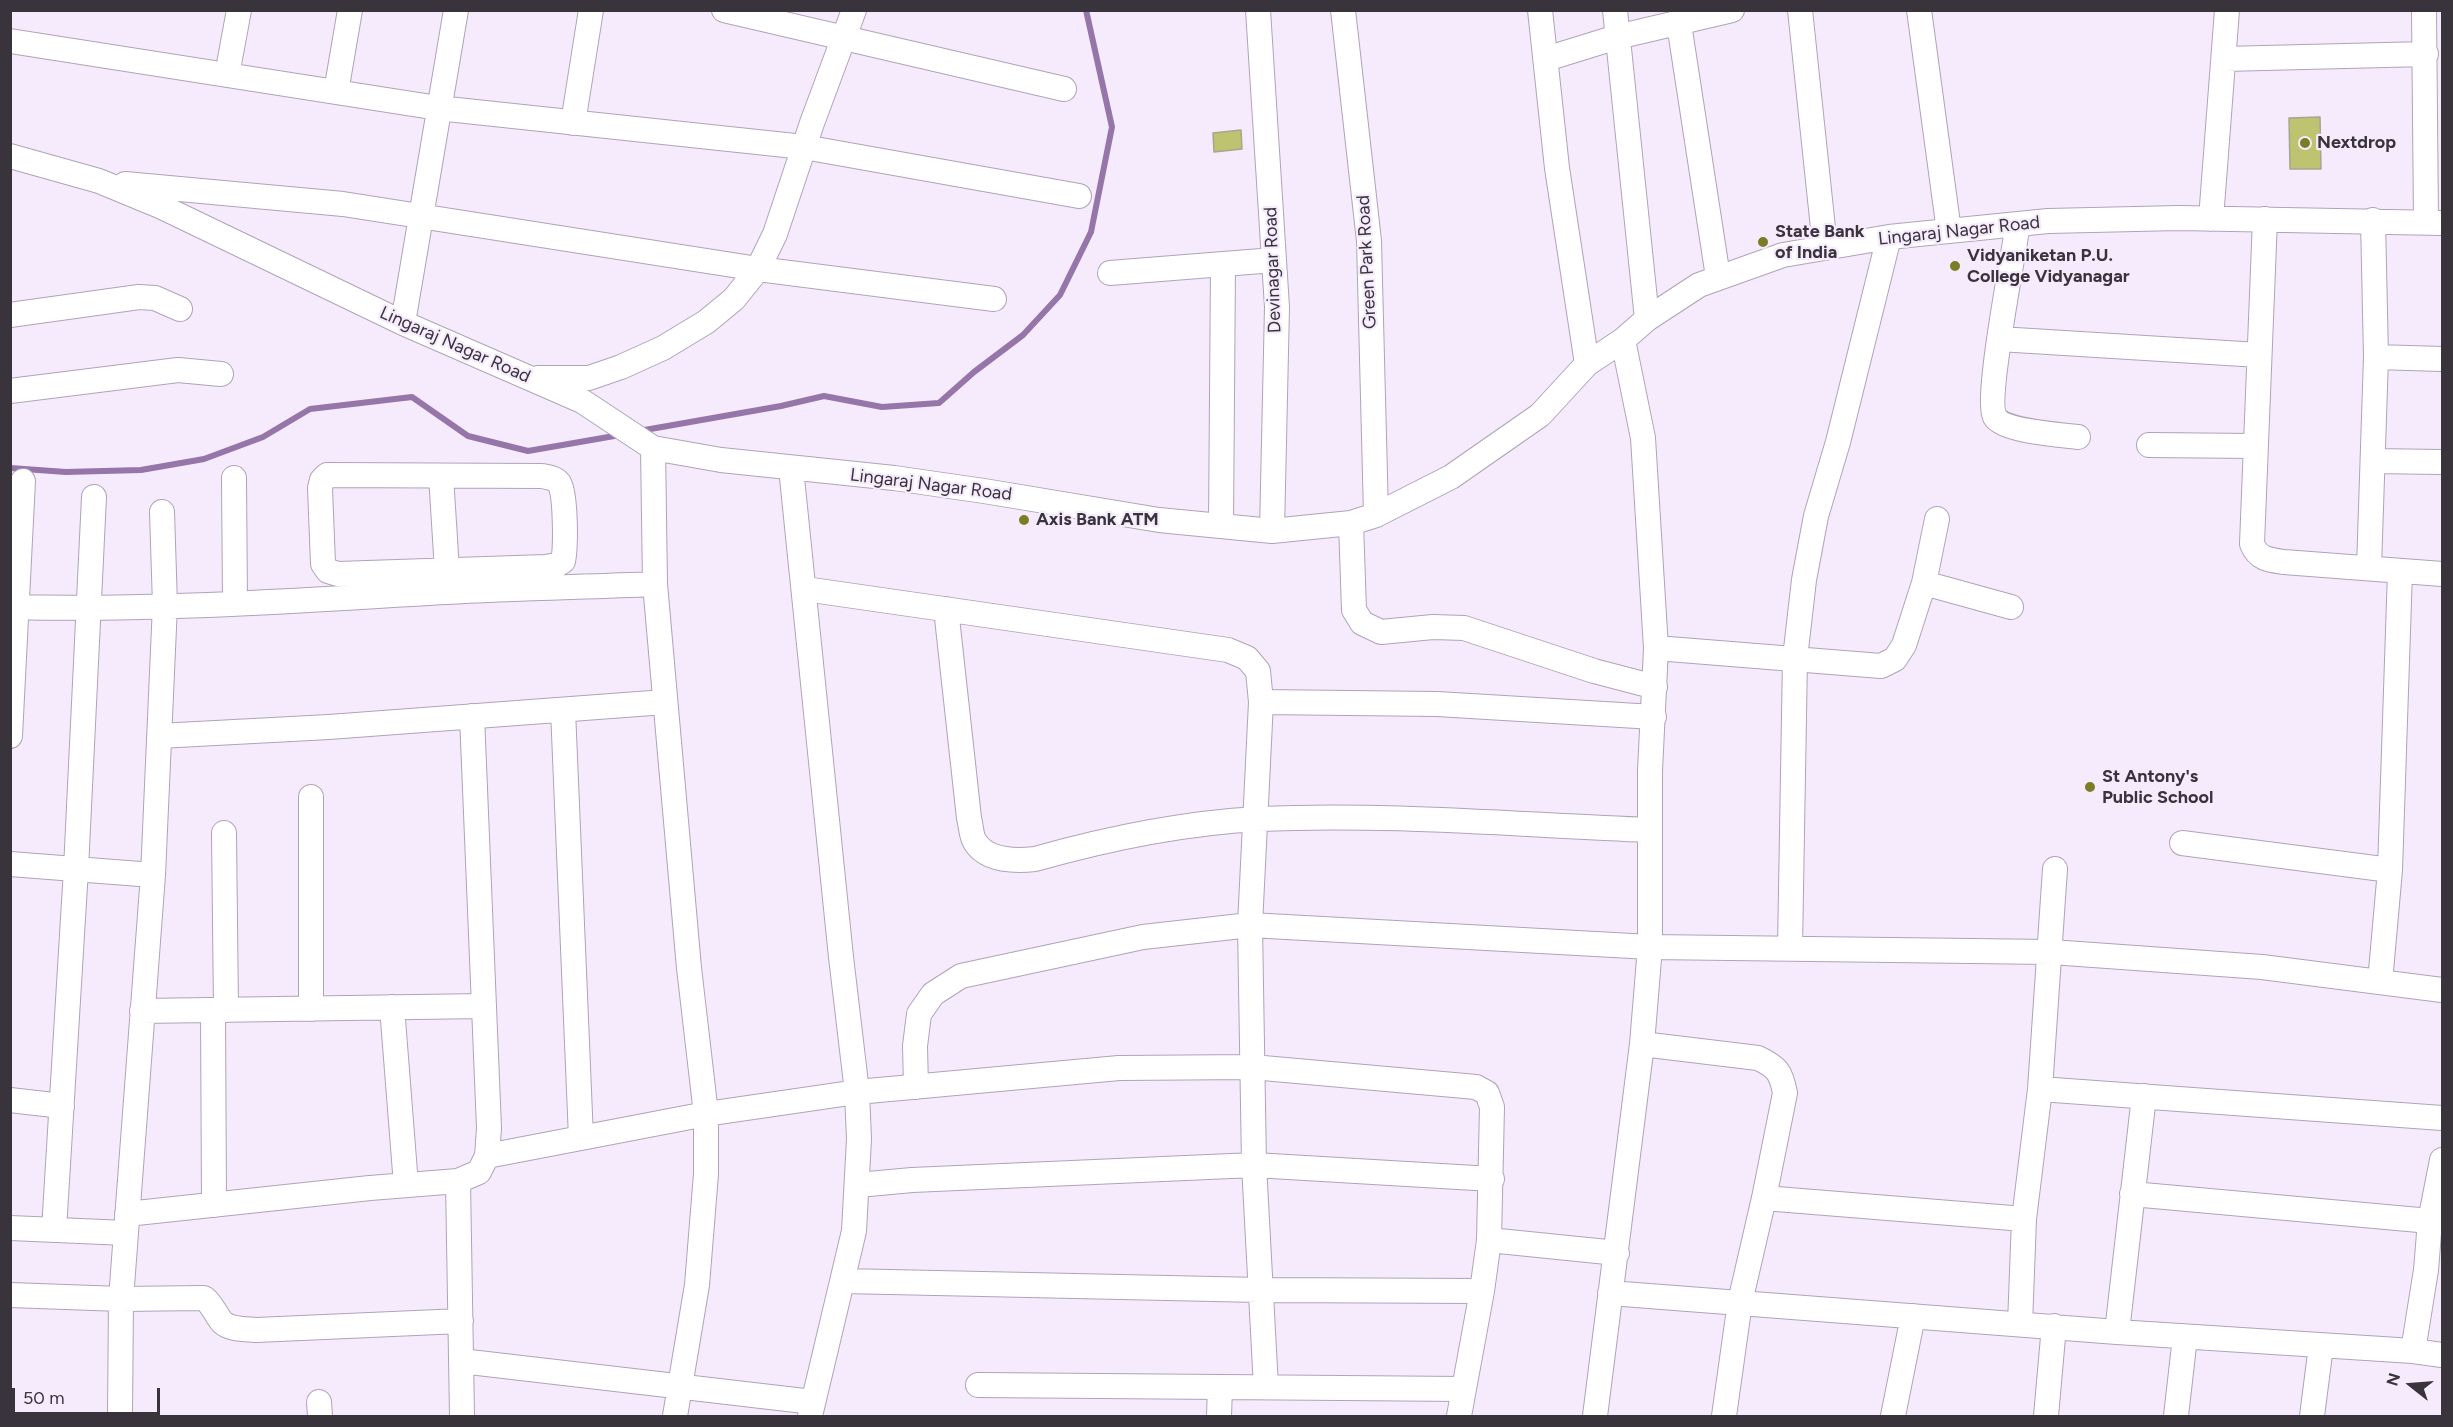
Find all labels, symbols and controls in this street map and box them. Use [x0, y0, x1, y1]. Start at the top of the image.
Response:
place label: Nextdrop [2317, 132, 2396, 154]
marker: Nextdrop [2298, 136, 2312, 150]
street label: Green Park Road [1353, 195, 1381, 329]
street label: Devinagar Road [1260, 206, 1286, 334]
street label: Lingaraj Nagar Road [1877, 212, 2041, 250]
place label: State Bank of India [1775, 221, 1864, 264]
marker: State Bank of India [1756, 235, 1770, 249]
place label: Vidyaniketan P.U. College Vidyanagar [1967, 245, 2130, 288]
marker: Vidyaniketan P.U. College Vidyanagar [1948, 259, 1962, 273]
street label: Lingaraj Nagar Road [376, 302, 534, 388]
street label: Lingaraj Nagar Road [849, 464, 1013, 506]
place label: Axis Bank ATM [1036, 509, 1159, 531]
marker: Axis Bank ATM [1017, 513, 1031, 527]
place label: St Antony's Public School [2102, 766, 2213, 808]
marker: St Antony's Public School [2083, 780, 2097, 794]
north arrow [2381, 1355, 2441, 1415]
text: N [2382, 1371, 2404, 1388]
scale bar [15, 1376, 164, 1414]
text: 50 m [23, 1387, 65, 1409]

